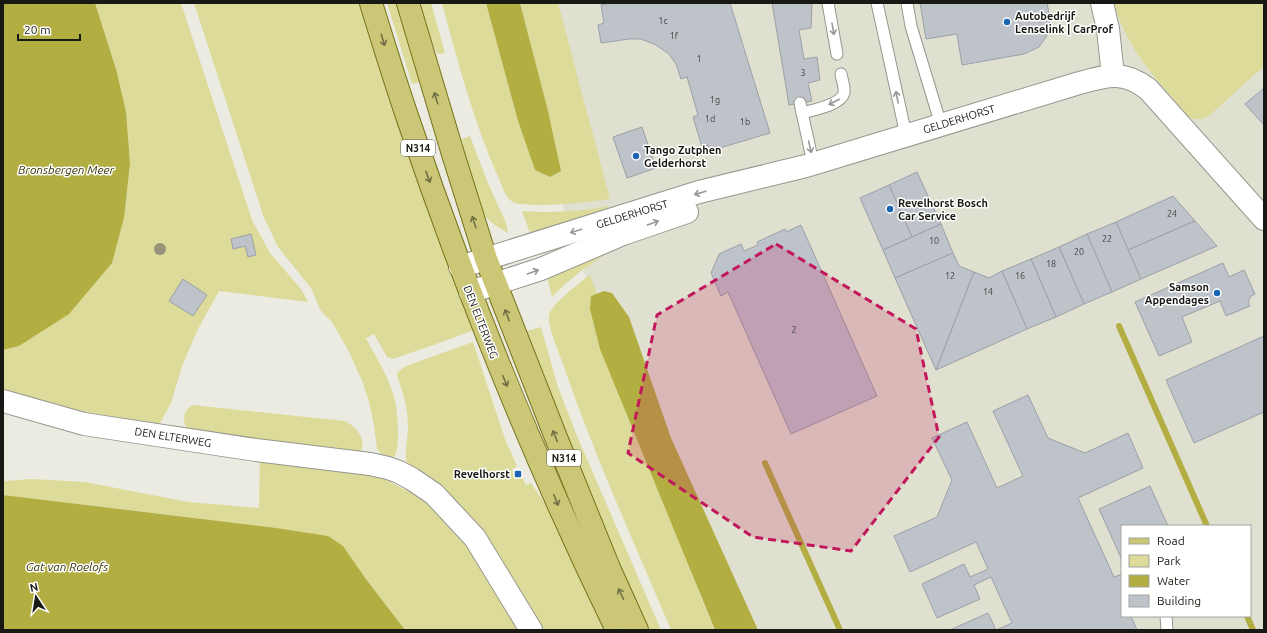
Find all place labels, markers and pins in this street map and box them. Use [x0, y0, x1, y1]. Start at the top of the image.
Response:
place label: Autobedrijf Lenselink | CarProf [1015, 10, 1114, 35]
marker: Autobedrijf Lenselink | CarProf [1002, 17, 1012, 27]
place label: Tango Zutphen Gelderhorst [644, 144, 722, 169]
marker: Tango Zutphen Gelderhorst [631, 151, 641, 161]
place label: Revelhorst Bosch Car Service [898, 197, 988, 222]
marker: Revelhorst Bosch Car Service [885, 204, 895, 214]
place label: Samson Appendages [1145, 281, 1209, 306]
marker: Samson Appendages [1212, 288, 1222, 298]
place label: Revelhorst [454, 468, 510, 480]
marker: Revelhorst [513, 469, 523, 479]

